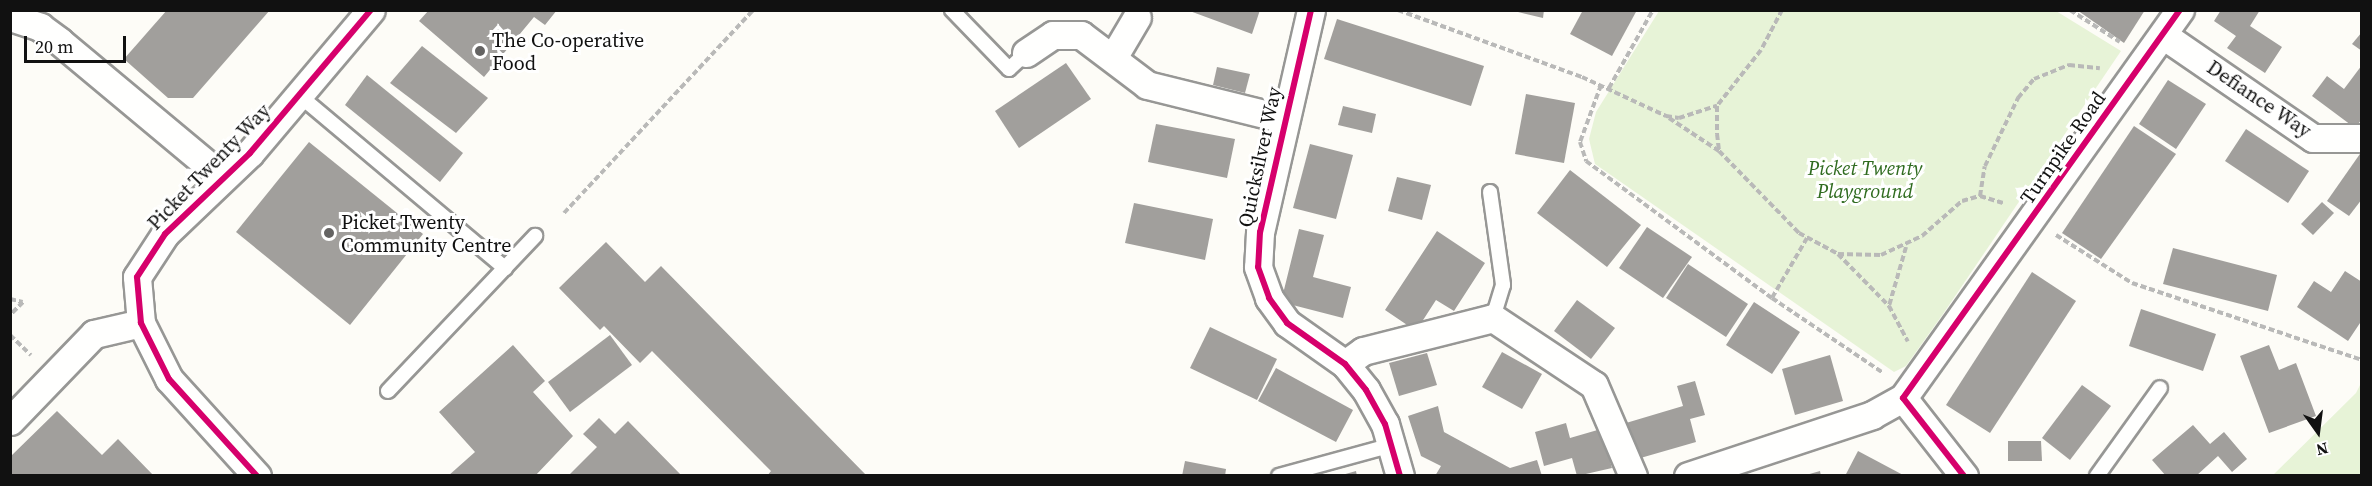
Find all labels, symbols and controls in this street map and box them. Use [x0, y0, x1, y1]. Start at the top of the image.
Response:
scale bar [27, 24, 129, 62]
place label: The Co-operative Food [492, 28, 644, 75]
text: 20 m [35, 34, 73, 59]
marker: The Co-operative Food [473, 44, 487, 58]
street label: Defiance Way [2202, 55, 2316, 143]
street label: Quicksilver Way [1233, 84, 1287, 230]
street label: Turnpike Road [2015, 87, 2111, 209]
street label: Picket Twenty Way [142, 99, 276, 235]
park label: Picket Twenty Playground [1808, 157, 1922, 204]
place label: Picket Twenty Community Centre [341, 210, 511, 257]
marker: Picket Twenty Community Centre [322, 226, 336, 240]
north arrow [2288, 402, 2348, 462]
text: N [2314, 437, 2331, 462]

